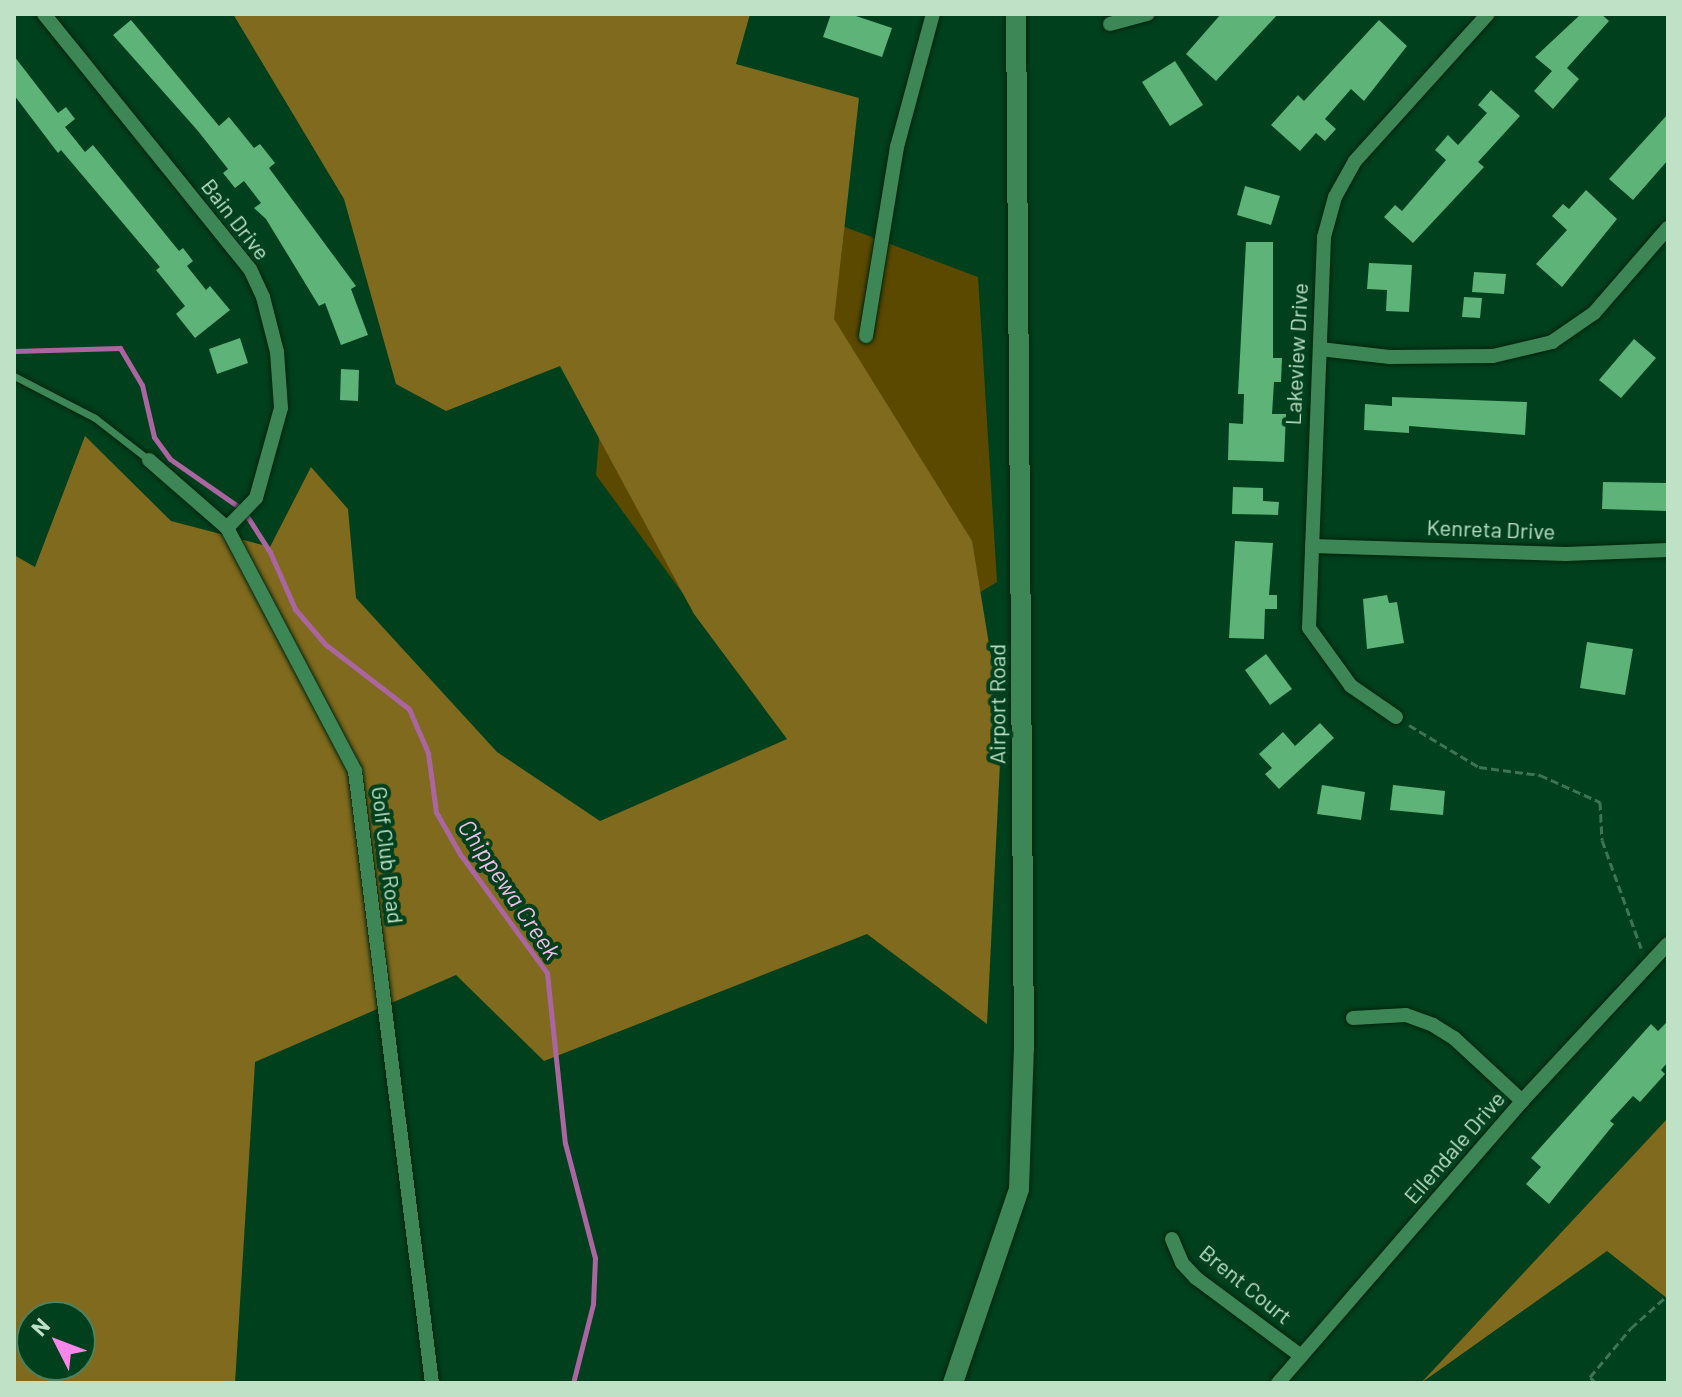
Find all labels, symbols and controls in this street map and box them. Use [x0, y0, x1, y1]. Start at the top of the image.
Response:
street label: Bain Drive [196, 173, 276, 265]
street label: Lakeview Drive [1279, 282, 1313, 426]
street label: Kenreta Drive [1426, 514, 1556, 544]
street label: Airport Road [984, 644, 1010, 764]
street label: Golf Club Road [366, 785, 410, 925]
water label: Chippewa Creek [453, 813, 567, 965]
street label: Ellendale Drive [1398, 1085, 1510, 1209]
street label: Brent Court [1195, 1239, 1297, 1329]
north arrow [16, 1301, 96, 1381]
text: N [25, 1312, 54, 1340]

